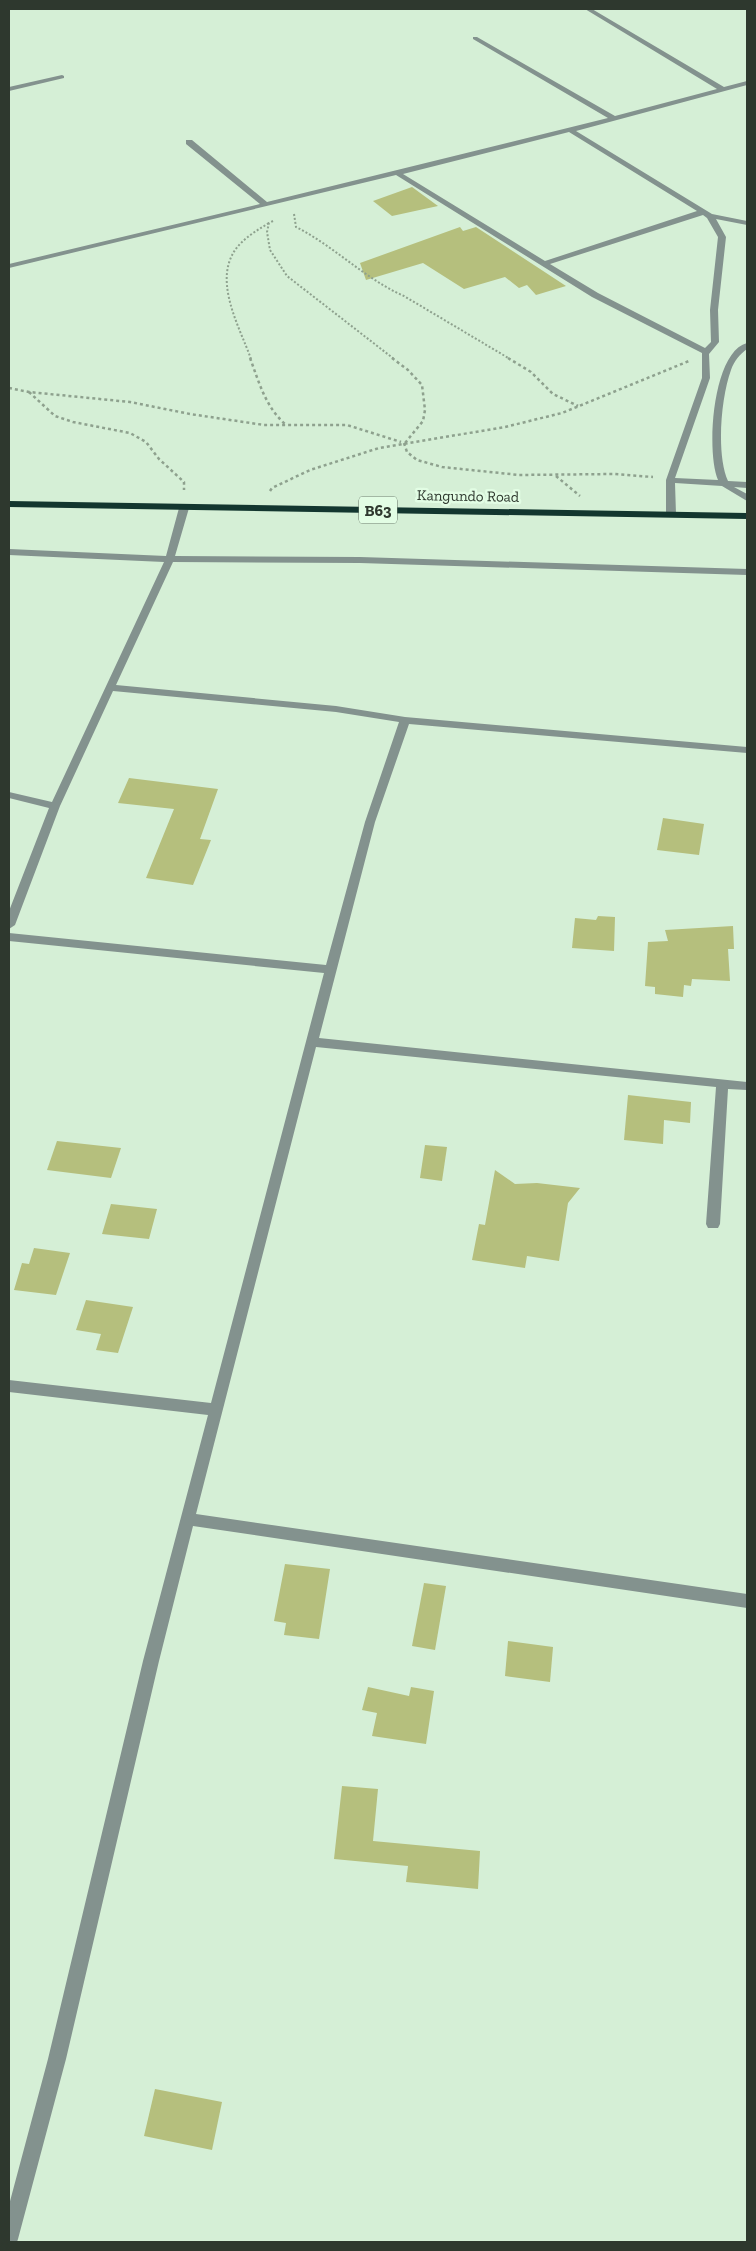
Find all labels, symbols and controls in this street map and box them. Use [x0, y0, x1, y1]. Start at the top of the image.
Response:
street label: Kangundo Road [417, 486, 520, 506]
road number: B63 [359, 496, 397, 524]

